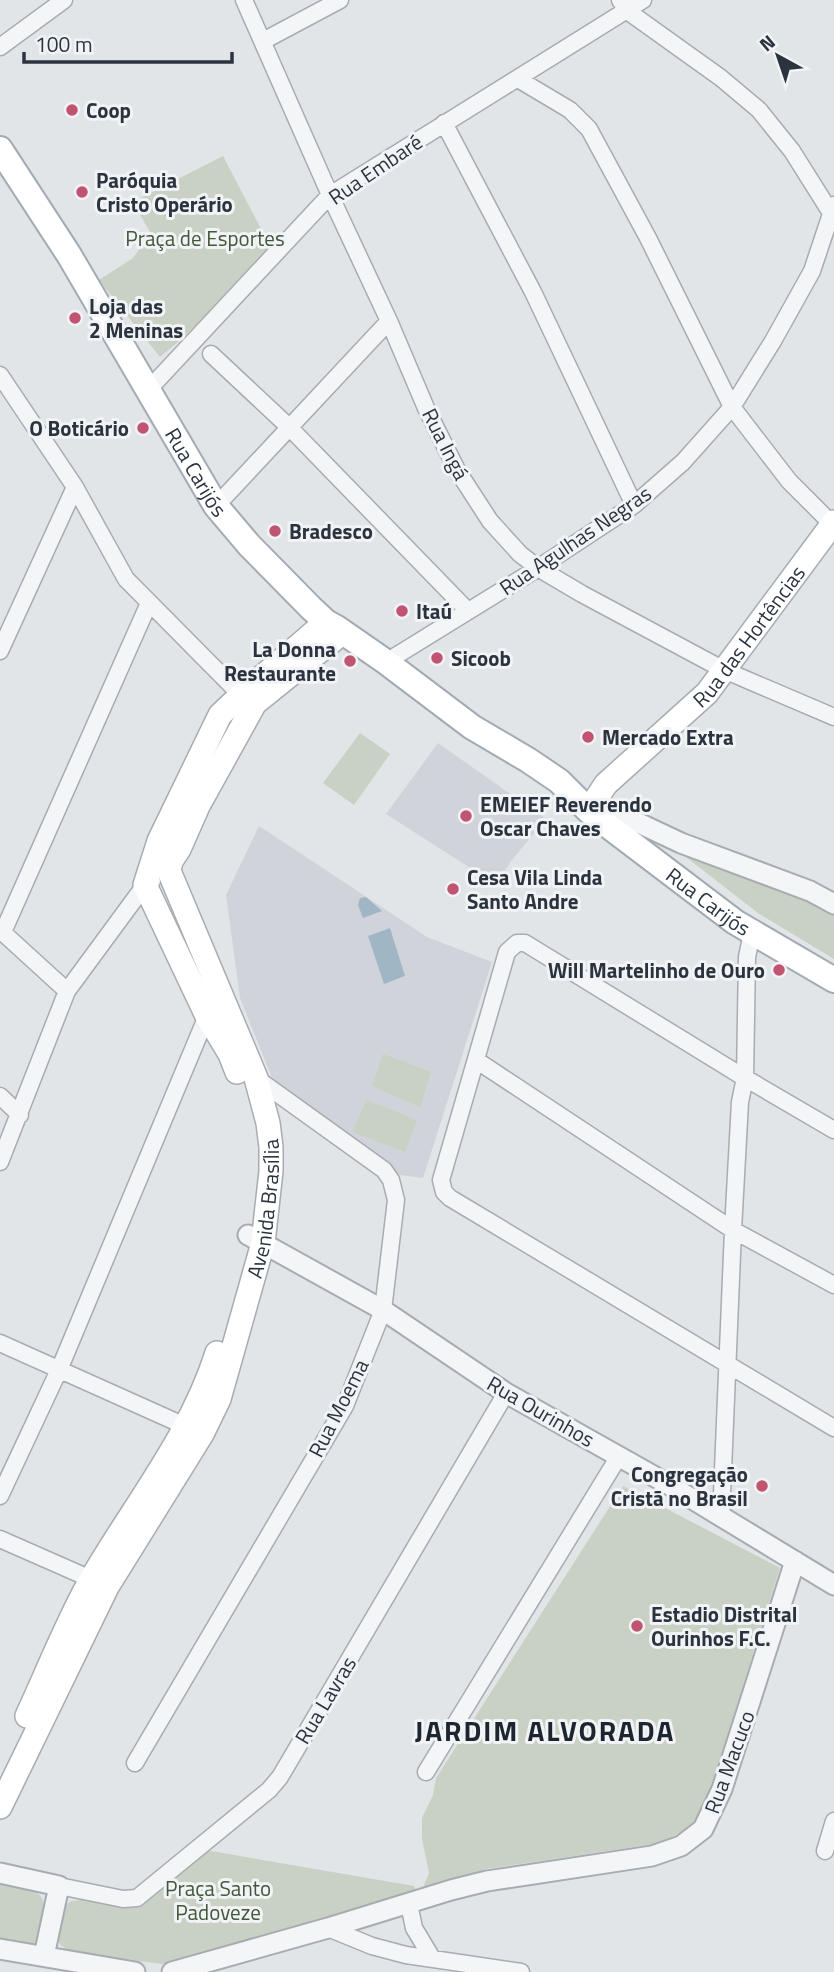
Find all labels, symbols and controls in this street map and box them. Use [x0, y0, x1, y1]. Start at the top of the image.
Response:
scale bar [24, 21, 233, 65]
north arrow [743, 21, 813, 91]
text: N [752, 27, 781, 58]
text: 100 m [35, 28, 92, 60]
place label: Coop [86, 94, 131, 126]
marker: Coop [64, 102, 80, 118]
street label: Rua Embaré [321, 126, 429, 212]
place label: Paróquia Cristo Operário [96, 164, 233, 220]
marker: Paróquia Cristo Operário [74, 184, 90, 200]
park label: Praça de Esportes [125, 222, 285, 254]
place label: Loja das 2 Meninas [89, 290, 183, 346]
marker: Loja das 2 Meninas [67, 310, 83, 326]
street label: Rua Ingá [414, 402, 478, 486]
place label: O Boticário [29, 412, 129, 444]
marker: O Boticário [135, 420, 151, 436]
street label: Rua Carijós [157, 421, 235, 524]
street label: Rua Agulhas Negras [492, 477, 658, 603]
place label: Bradesco [289, 515, 373, 547]
marker: Bradesco [267, 523, 283, 539]
street label: Rua das Hortências [685, 558, 813, 715]
place label: Itaú [416, 595, 452, 627]
marker: Itaú [394, 603, 410, 619]
place label: La Donna Restaurante [224, 633, 336, 689]
place label: Sicoob [451, 642, 511, 674]
marker: Sicoob [429, 650, 445, 666]
marker: La Donna Restaurante [342, 653, 358, 669]
place label: Mercado Extra [602, 721, 734, 753]
marker: Mercado Extra [580, 729, 596, 745]
place label: EMEIEF Reverendo Oscar Chaves [480, 788, 652, 844]
marker: EMEIEF Reverendo Oscar Chaves [458, 808, 474, 824]
street label: Rua Carijós [659, 859, 757, 944]
place label: Cesa Vila Linda Santo Andre [467, 861, 603, 917]
marker: Cesa Vila Linda Santo Andre [445, 881, 461, 897]
place label: Will Martelinho de Ouro [548, 954, 765, 986]
marker: Will Martelinho de Ouro [771, 962, 787, 978]
street label: Avenida Brasília [238, 1137, 287, 1282]
street label: Rua Moema [300, 1353, 377, 1463]
street label: Rua Ourinhos [481, 1367, 601, 1455]
place label: Congregação Cristã no Brasil [611, 1458, 748, 1514]
marker: Congregação Cristã no Brasil [754, 1478, 770, 1494]
place label: Estadio Distrital Ourinhos F.C. [651, 1598, 797, 1654]
marker: Estadio Distrital Ourinhos F.C. [629, 1618, 645, 1634]
street label: Rua Lavras [286, 1650, 364, 1750]
street label: Rua Macuco [696, 1706, 762, 1818]
district label: JARDIM ALVORADA [415, 1709, 675, 1752]
park label: Praça Santo Padoveze [165, 1872, 271, 1928]

